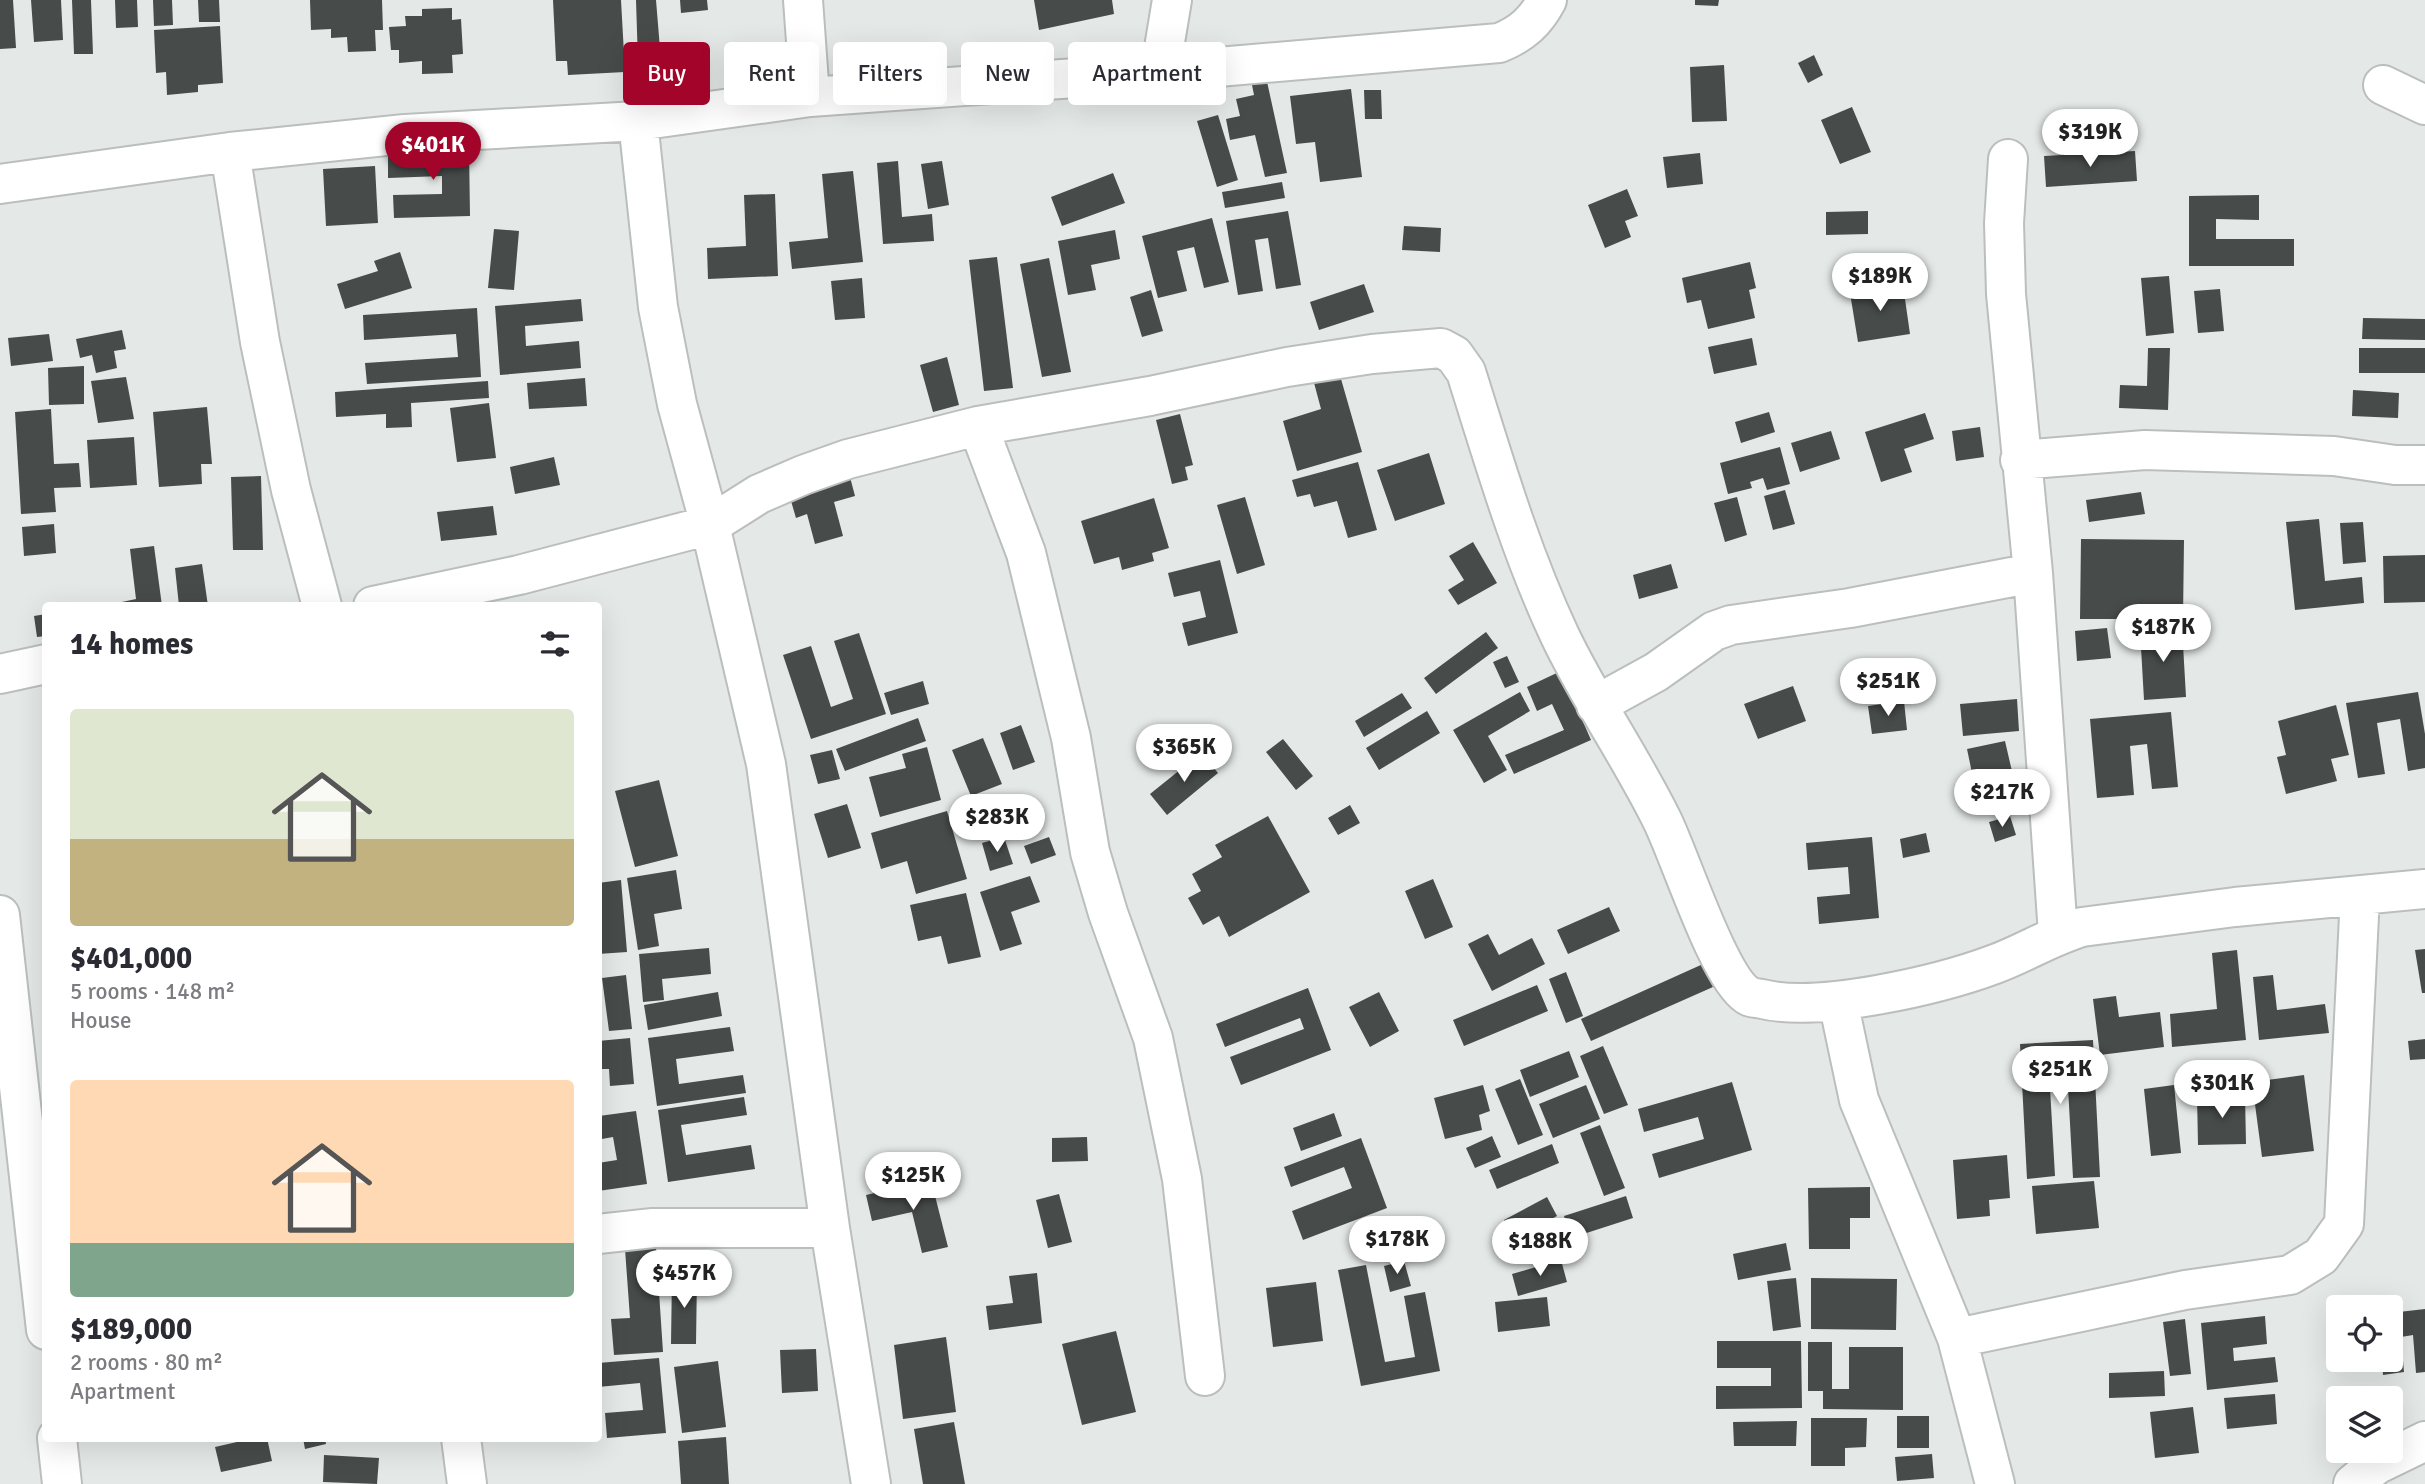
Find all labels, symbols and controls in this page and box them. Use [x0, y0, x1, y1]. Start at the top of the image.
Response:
chip: Buy [623, 42, 710, 105]
chip: Rent [724, 42, 819, 105]
chip: Filters [833, 42, 947, 105]
chip: New [961, 42, 1054, 105]
chip: Apartment [1068, 42, 1226, 105]
pin: $319K [2041, 110, 2139, 169]
text: $319K [2058, 117, 2122, 146]
pin: $401K [384, 122, 482, 182]
text: $401K [401, 130, 465, 159]
pin: $189K [1831, 254, 1929, 313]
text: $189K [1848, 261, 1912, 290]
pin: $187K [2114, 604, 2212, 664]
text: $187K [2131, 612, 2195, 641]
icon: filters [536, 625, 574, 663]
text: 14 homes [70, 626, 193, 663]
pin: $251K [1839, 658, 1937, 718]
text: $251K [1856, 666, 1920, 695]
pin: $365K [1135, 724, 1233, 784]
text: $365K [1152, 732, 1216, 761]
icon: home [259, 754, 385, 880]
pin: $217K [1953, 770, 2051, 829]
text: $217K [1970, 777, 2034, 806]
pin: $283K [948, 794, 1046, 854]
text: $283K [965, 802, 1029, 831]
text: $401,000 [70, 940, 192, 977]
text: 5 rooms · 148 m² [70, 977, 235, 1006]
text: House [70, 1006, 132, 1035]
pin: $251K [2011, 1046, 2109, 1106]
text: $251K [2028, 1054, 2092, 1083]
pin: $301K [2173, 1060, 2271, 1120]
text: $301K [2190, 1068, 2254, 1097]
icon: home [259, 1125, 385, 1251]
pin: $125K [864, 1152, 962, 1212]
text: $125K [881, 1160, 945, 1189]
pin: $178K [1348, 1216, 1446, 1276]
pin: $188K [1491, 1218, 1589, 1278]
text: $178K [1365, 1224, 1429, 1253]
text: $188K [1508, 1226, 1572, 1255]
pin: $457K [635, 1250, 733, 1310]
text: $457K [652, 1258, 716, 1287]
map controls [2326, 1295, 2403, 1463]
button: locate [2326, 1295, 2403, 1372]
text: $189,000 [70, 1311, 192, 1348]
text: 2 rooms · 80 m² [70, 1348, 223, 1377]
text: Apartment [70, 1377, 175, 1406]
button: layers [2326, 1386, 2403, 1463]

